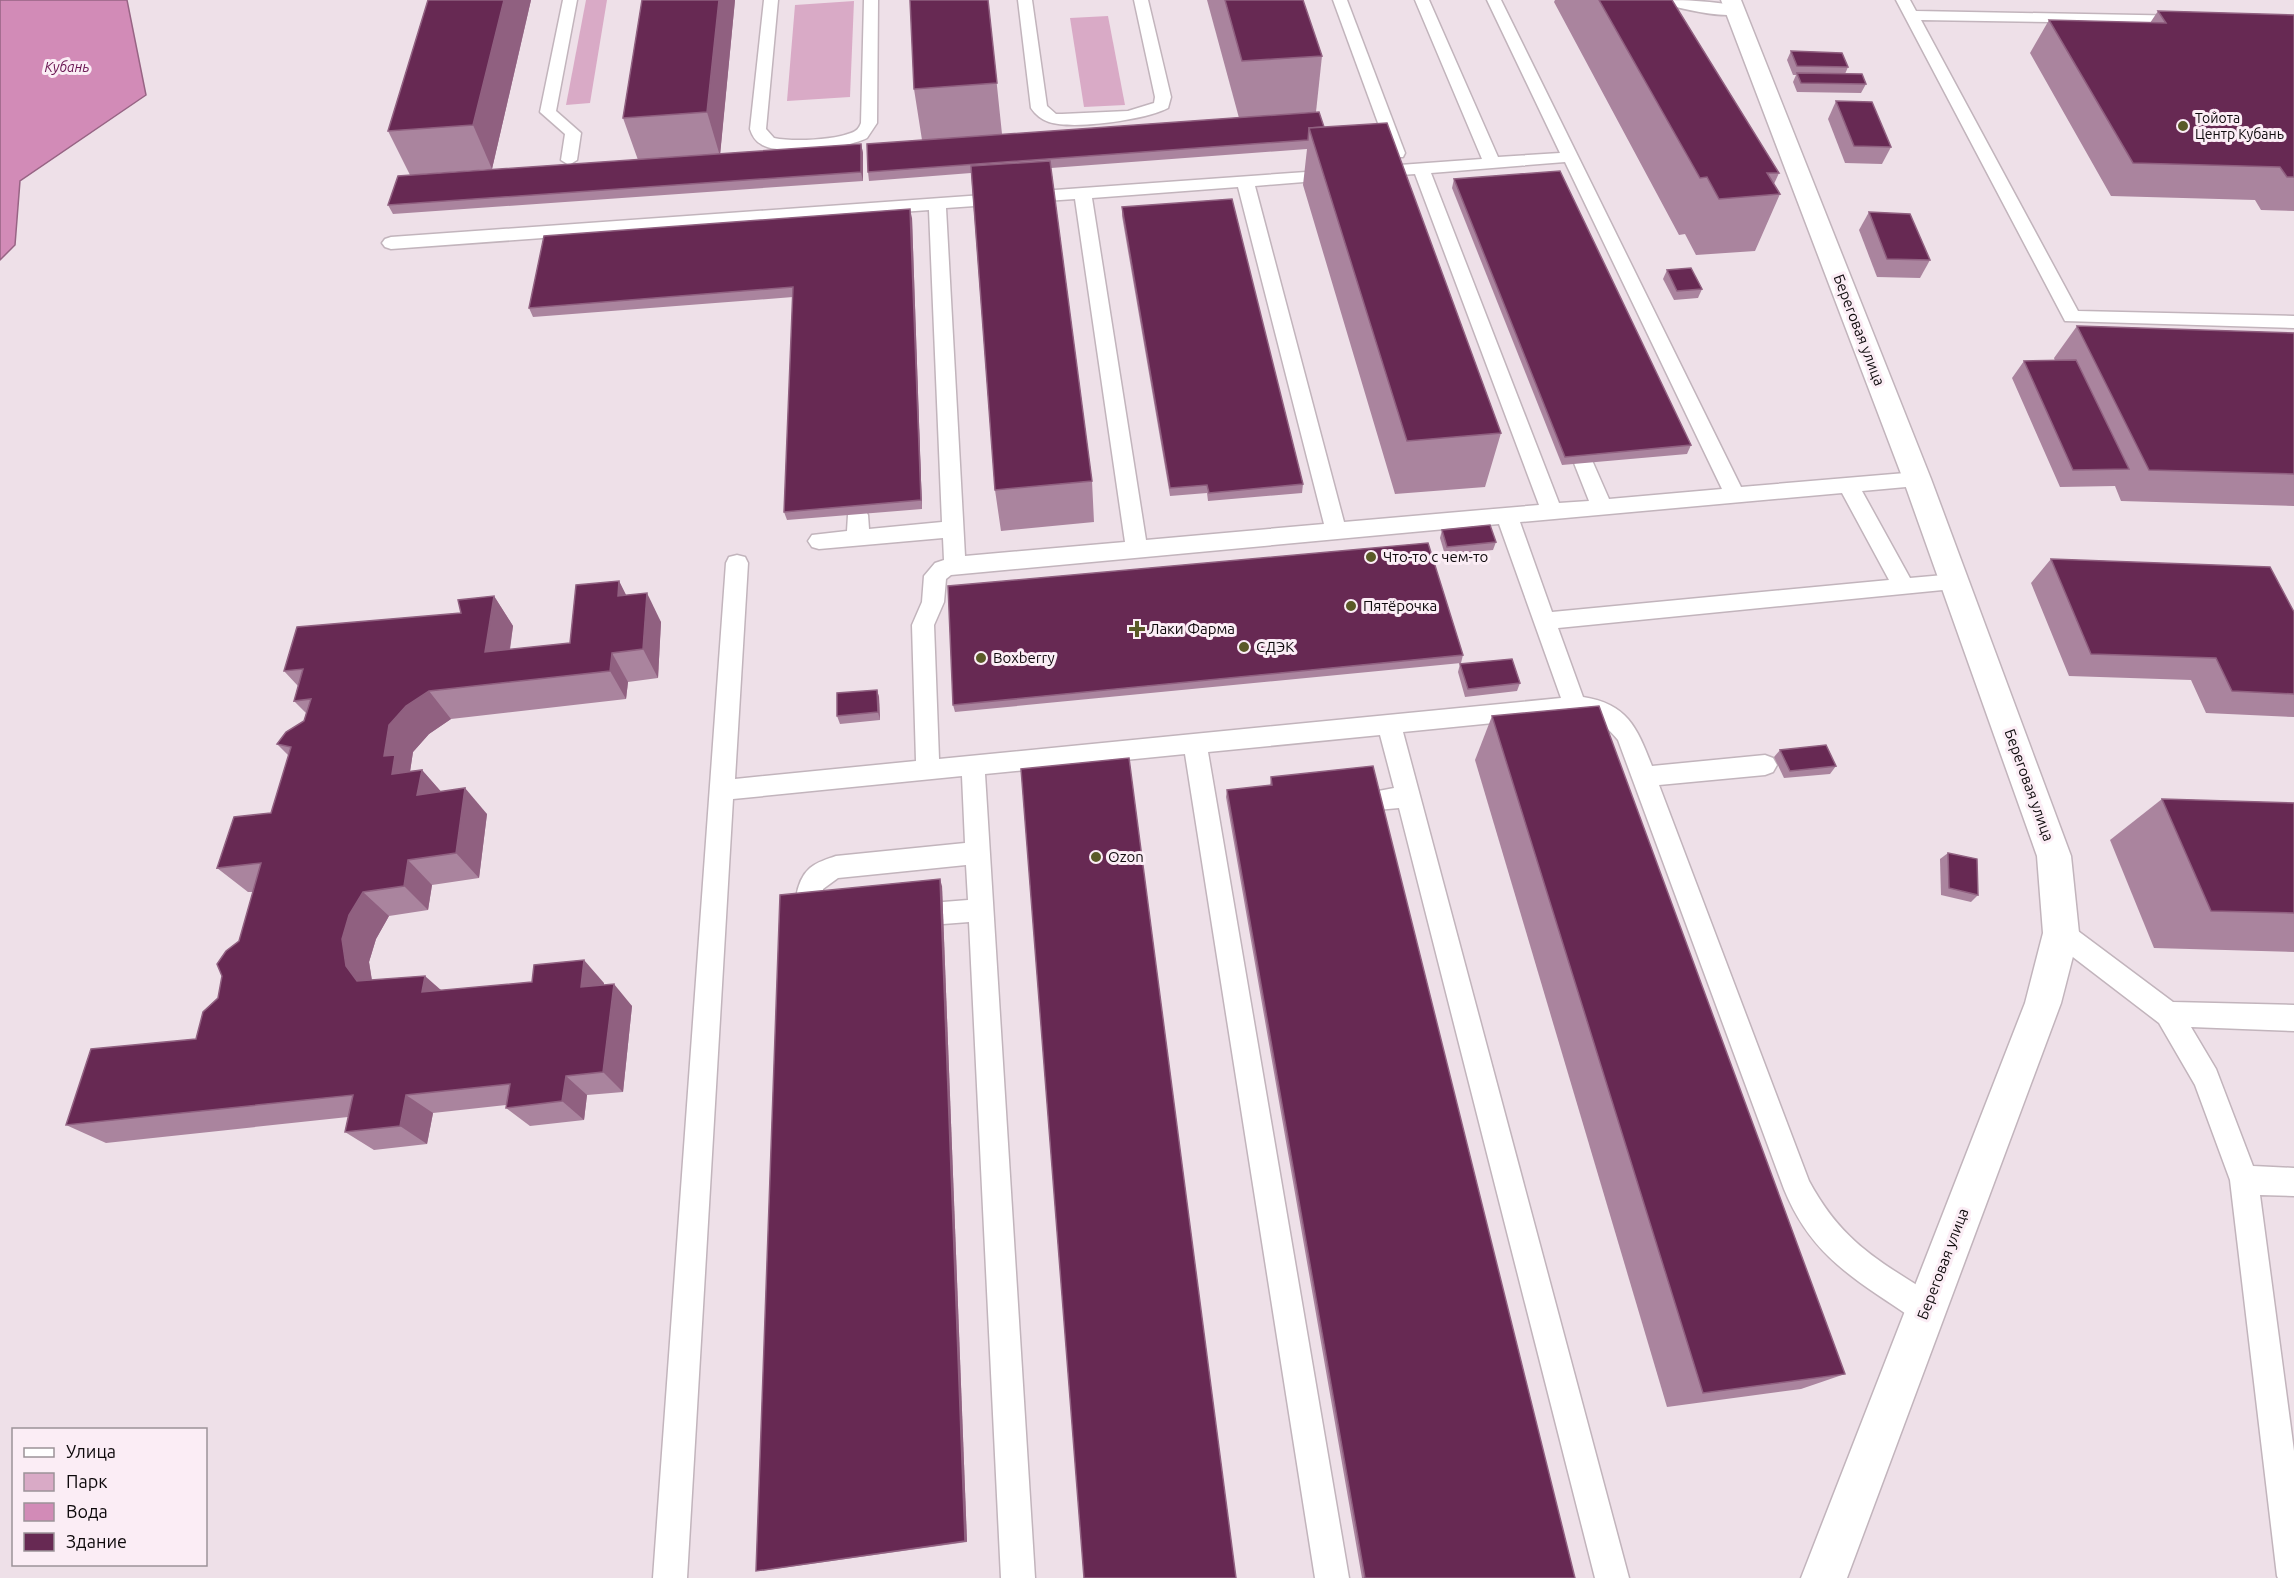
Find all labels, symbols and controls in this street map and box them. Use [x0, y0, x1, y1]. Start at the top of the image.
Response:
water label: Кубань [44, 59, 90, 75]
place label: Тойота Центр Кубань [2195, 110, 2284, 142]
marker: Тойота Центр Кубань [2176, 119, 2190, 133]
street label: Береговая улица [1830, 272, 1889, 388]
place label: Что-то с чем-то [1383, 548, 1488, 565]
marker: Что-то с чем-то [1364, 550, 1378, 564]
place label: Пятёрочка [1363, 597, 1437, 614]
marker: Пятёрочка [1344, 599, 1358, 613]
place label: Лаки Фарма [1149, 620, 1235, 637]
marker: Лаки Фарма [1130, 622, 1144, 636]
place label: СДЭК [1256, 638, 1294, 655]
marker: СДЭК [1237, 640, 1251, 654]
place label: Boxberry [993, 649, 1055, 666]
marker: Boxberry [974, 651, 988, 665]
street label: Береговая улица [2001, 727, 2058, 843]
place label: Ozon [1108, 848, 1144, 865]
marker: Ozon [1089, 850, 1103, 864]
street label: Береговая улица [1913, 1206, 1972, 1322]
legend [12, 1428, 207, 1566]
text: Улица [66, 1441, 116, 1461]
text: Парк [66, 1471, 107, 1491]
text: Вода [66, 1501, 108, 1521]
text: Здание [66, 1531, 127, 1551]

